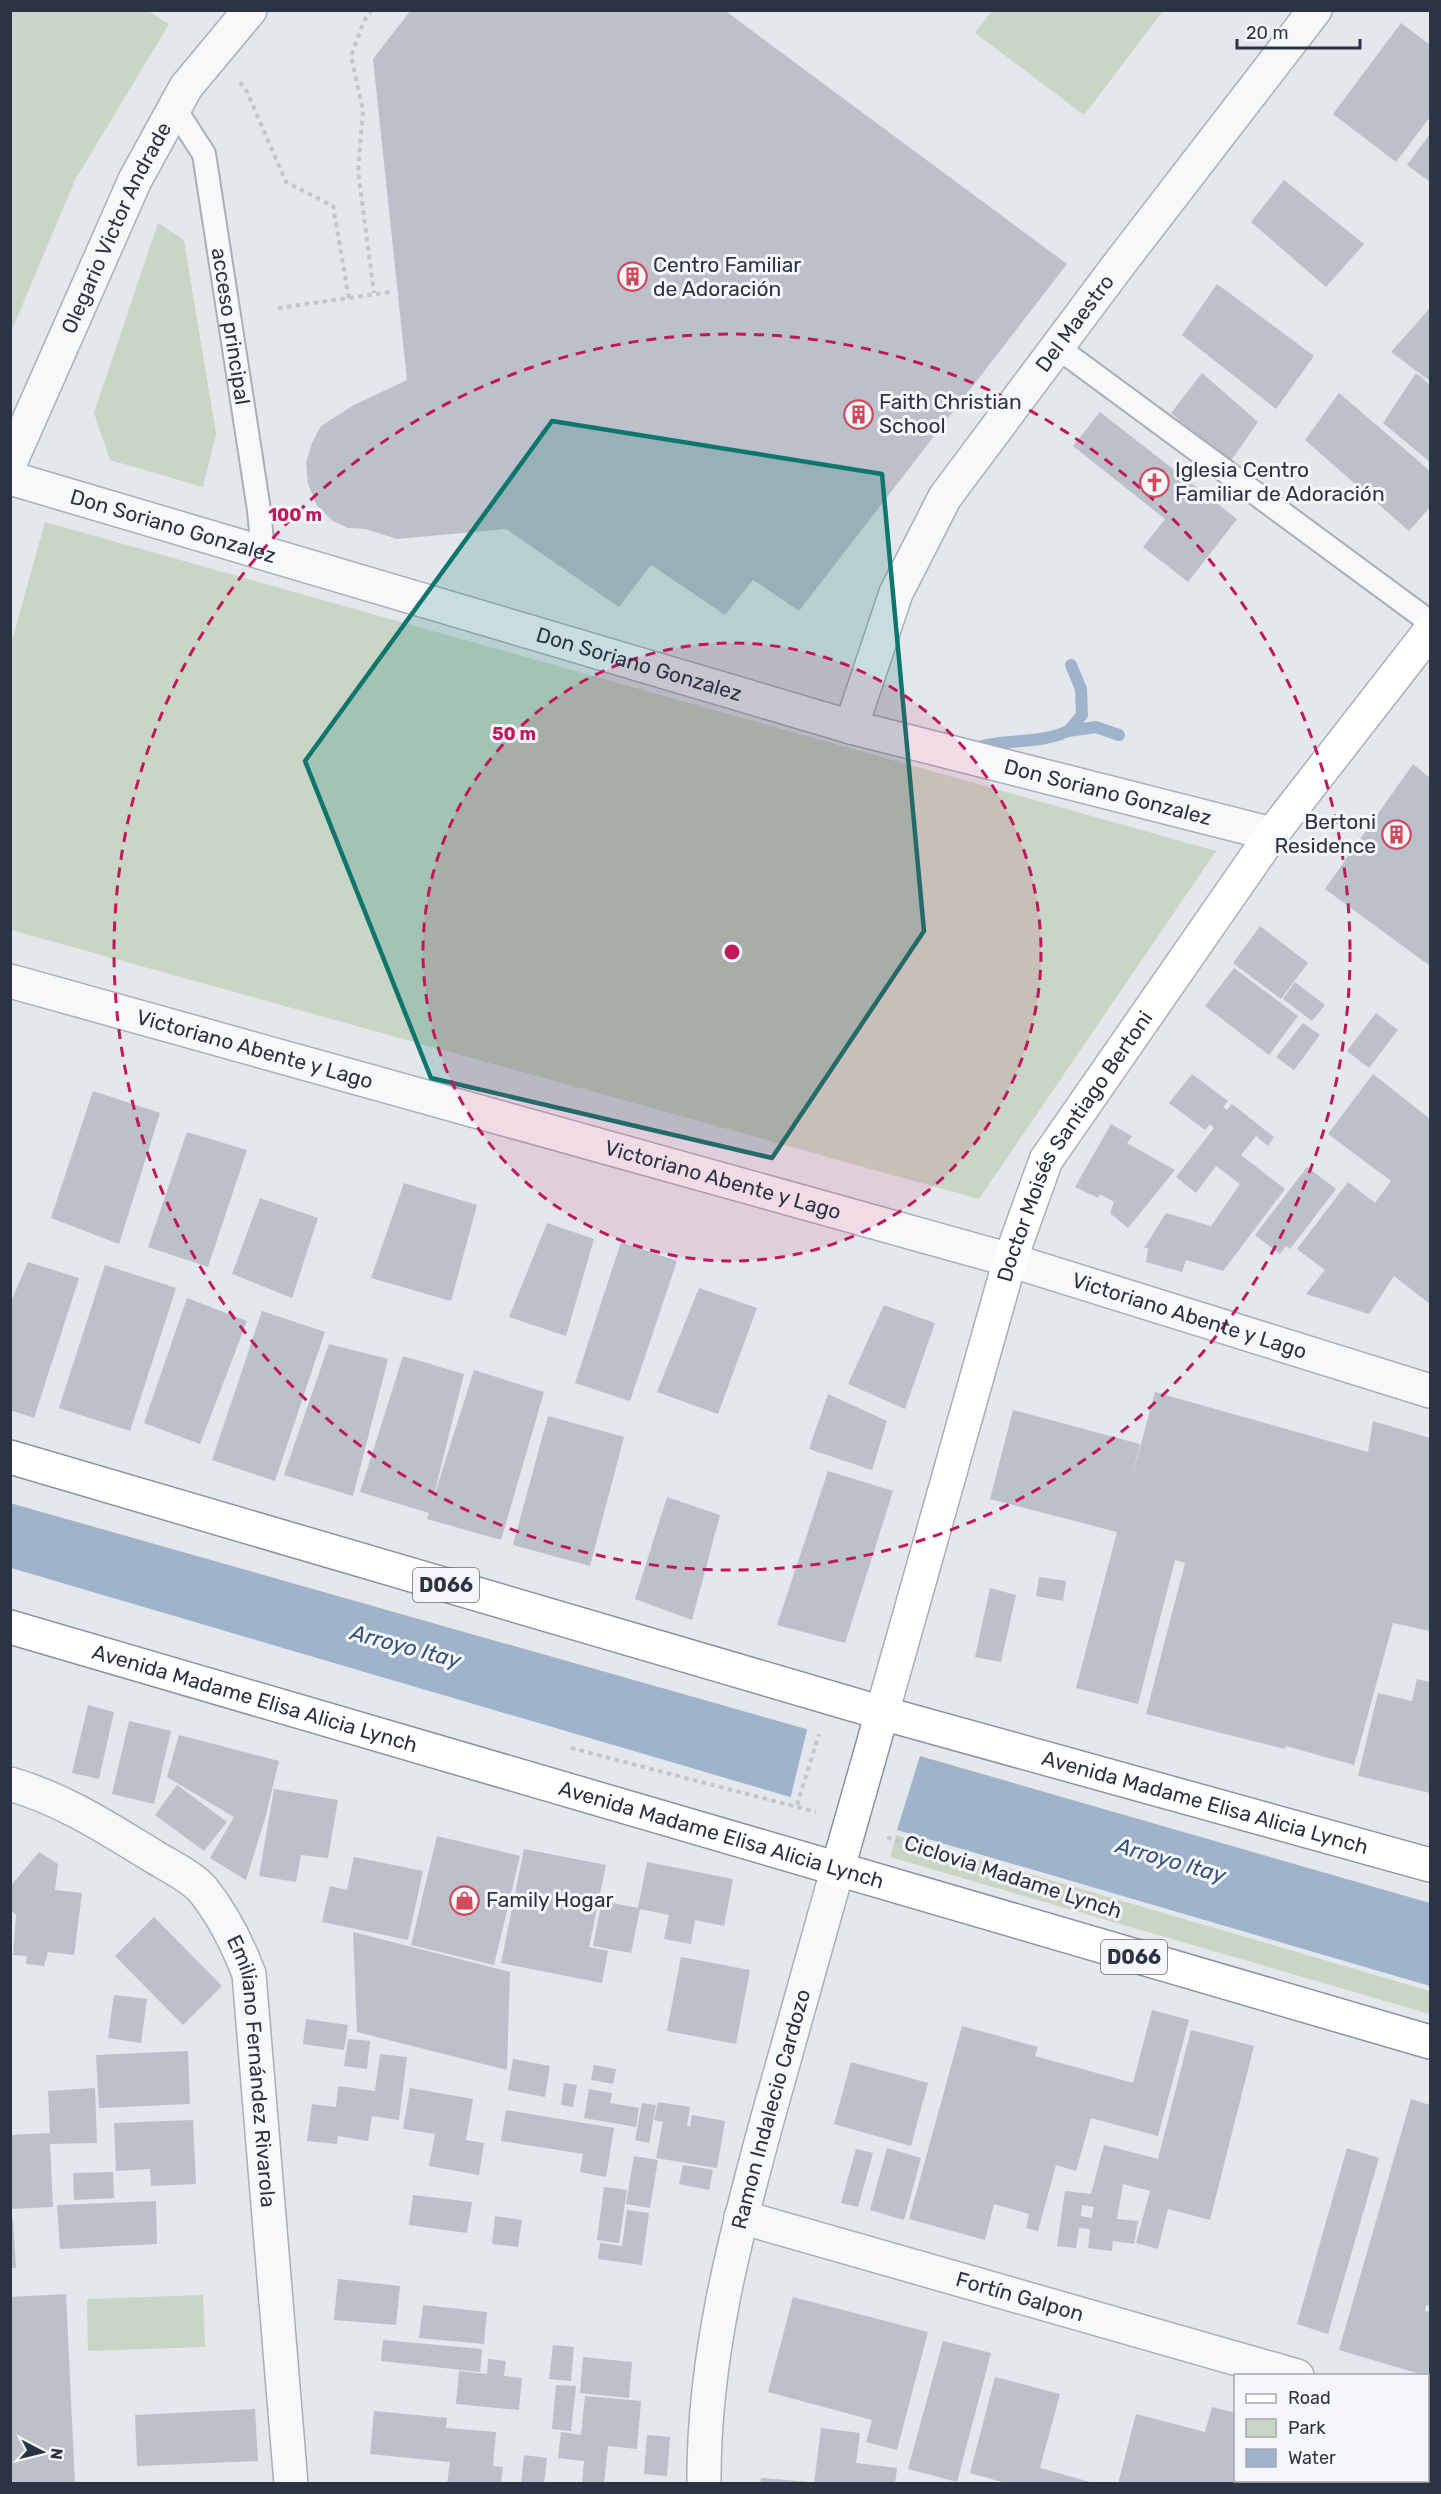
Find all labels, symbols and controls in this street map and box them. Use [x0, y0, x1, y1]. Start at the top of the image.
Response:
scale bar [1237, 12, 1360, 50]
text: 20 m [1246, 22, 1288, 44]
street label: Olegario Victor Andrade [56, 118, 176, 337]
street label: acceso principal [207, 246, 256, 407]
place label: Centro Familiar de Adoración [653, 252, 801, 301]
building icon: Centro Familiar de Adoración [616, 261, 648, 293]
street label: Del Maestro [1030, 269, 1119, 377]
place label: Faith Christian School [879, 389, 1022, 438]
building icon: Faith Christian School [842, 398, 874, 430]
place label: Iglesia Centro Familiar de Adoración [1175, 457, 1385, 506]
church icon: Iglesia Centro Familiar de Adoración [1138, 466, 1170, 498]
street label: Don Soriano Gonzalez [67, 484, 279, 568]
text: 100 m [268, 504, 322, 526]
street label: Don Soriano Gonzalez [533, 622, 745, 706]
text: 50 m [492, 723, 536, 745]
street label: Don Soriano Gonzalez [1002, 753, 1214, 830]
place label: Bertoni Residence [1274, 809, 1376, 858]
building icon: Bertoni Residence [1381, 818, 1413, 850]
centre of rings [722, 942, 742, 962]
street label: Victoriano Abente y Lago [134, 1004, 376, 1094]
street label: Doctor Moisés Santiago Bertoni [991, 1006, 1158, 1285]
street label: Victoriano Abente y Lago [602, 1134, 844, 1224]
street label: Victoriano Abente y Lago [1069, 1267, 1310, 1364]
road number: D066 [413, 1568, 479, 1602]
water label: Arroyo Itay [347, 1619, 465, 1674]
street label: Avenida Madame Elisa Alicia Lynch [89, 1639, 420, 1757]
street label: Avenida Madame Elisa Alicia Lynch [1039, 1745, 1371, 1859]
street label: Avenida Madame Elisa Alicia Lynch [556, 1775, 887, 1894]
street label: Ciclovia Madame Lynch [901, 1830, 1125, 1924]
water label: Arroyo Itay [1112, 1832, 1230, 1889]
shop icon: Family Hogar [449, 1884, 481, 1916]
place label: Family Hogar [486, 1887, 613, 1912]
street label: Emiliano Fernández Rivarola [222, 1931, 281, 2208]
road number: D066 [1101, 1940, 1167, 1974]
street label: Ramon Indalecio Cardozo [726, 1986, 815, 2232]
street label: Fortín Galpon [953, 2266, 1087, 2326]
legend [1234, 2374, 1429, 2482]
text: Road [1288, 2387, 1331, 2409]
text: Park [1288, 2417, 1326, 2439]
north arrow [12, 2422, 72, 2482]
text: N [46, 2447, 67, 2461]
text: Water [1288, 2447, 1336, 2469]

